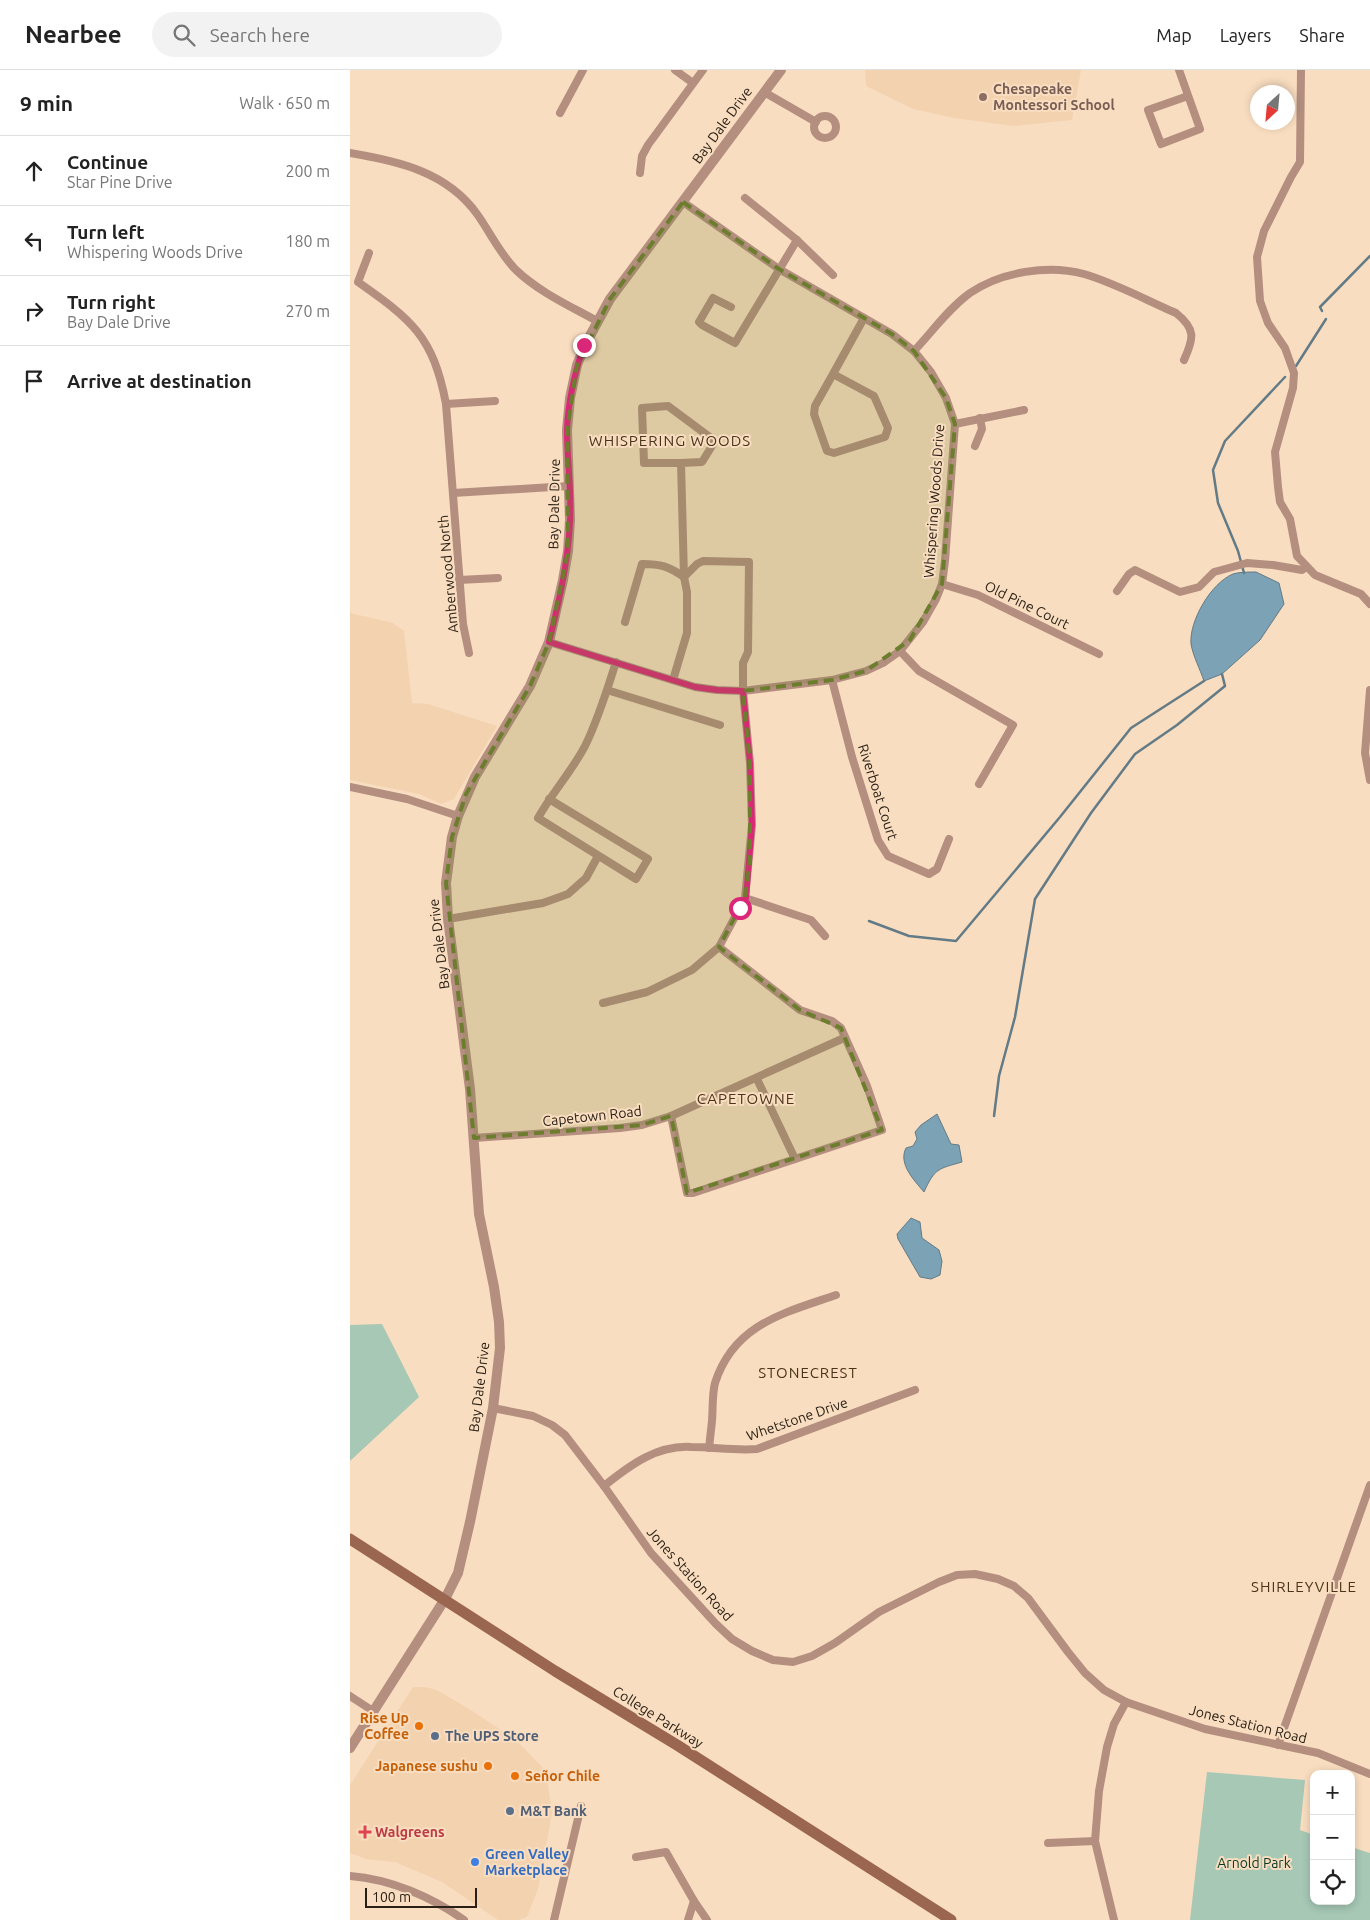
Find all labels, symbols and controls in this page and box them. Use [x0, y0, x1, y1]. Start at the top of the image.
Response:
search box [152, 12, 502, 57]
text: Nearbee [25, 21, 122, 48]
icon: search [170, 21, 198, 49]
text: Search here [210, 24, 310, 46]
text: Map [1156, 25, 1192, 45]
text: Layers [1220, 25, 1271, 45]
text: Share [1299, 25, 1345, 45]
place label: Chesapeake Montessori School [993, 81, 1115, 113]
street label: Bay Dale Drive [689, 84, 755, 166]
north arrow [1250, 85, 1295, 130]
text: 9 min [20, 91, 73, 115]
marker: Chesapeake Montessori School [977, 91, 989, 103]
text: Walk · 650 m [239, 94, 330, 112]
text: Continue [67, 151, 148, 173]
icon: ahead [20, 157, 48, 185]
text: 200 m [285, 162, 330, 180]
text: Star Pine Drive [67, 173, 173, 191]
text: Turn left [67, 221, 145, 243]
icon: left [20, 227, 48, 255]
text: 180 m [285, 232, 330, 250]
text: Whispering Woods Drive [67, 243, 243, 261]
text: Turn right [67, 291, 155, 313]
icon: right [20, 297, 48, 325]
text: 270 m [285, 302, 330, 320]
text: Bay Dale Drive [67, 313, 171, 331]
route end [573, 334, 596, 357]
icon: arrive [20, 367, 48, 395]
text: Arrive at destination [67, 370, 252, 392]
street label: Whispering Woods Drive [921, 424, 947, 578]
district label: WHISPERING WOODS [589, 432, 751, 449]
street label: Bay Dale Drive [545, 458, 563, 550]
street label: Amberwood North [435, 514, 461, 634]
street label: Old Pine Court [982, 578, 1072, 633]
street label: Riverboat Court [855, 742, 901, 842]
route start [729, 897, 752, 920]
street label: Bay Dale Drive [426, 898, 452, 990]
district label: CAPETOWNE [697, 1090, 795, 1107]
street label: Capetown Road [542, 1103, 642, 1129]
street label: Bay Dale Drive [466, 1341, 492, 1433]
district label: STONECREST [758, 1364, 858, 1381]
street label: Whetstone Drive [744, 1394, 850, 1444]
street label: Jones Station Road [644, 1524, 736, 1624]
district label: SHIRLEYVILLE [1251, 1578, 1357, 1595]
street label: College Parkway [610, 1683, 706, 1751]
street label: Jones Station Road [1188, 1702, 1308, 1746]
place label: Rise Up Coffee [360, 1710, 409, 1742]
marker: Rise Up Coffee [413, 1720, 425, 1732]
place label: The UPS Store [445, 1728, 539, 1744]
marker: The UPS Store [429, 1730, 441, 1742]
place label: Japanese sushu [375, 1758, 478, 1774]
marker: Japanese sushu [482, 1760, 494, 1772]
place label: Señor Chile [525, 1768, 600, 1784]
marker: Señor Chile [509, 1770, 521, 1782]
map controls [1310, 1770, 1355, 1905]
button: + [1310, 1770, 1355, 1815]
place label: M&T Bank [520, 1803, 587, 1819]
marker: M&T Bank [504, 1805, 516, 1817]
button: − [1310, 1815, 1355, 1860]
place label: Walgreens [375, 1824, 445, 1840]
marker: Walgreens [359, 1826, 371, 1838]
place label: Green Valley Marketplace [485, 1846, 569, 1878]
park label: Arnold Park [1217, 1855, 1291, 1871]
marker: Green Valley Marketplace [469, 1856, 481, 1868]
button: locate [1310, 1860, 1355, 1905]
scale bar [365, 1885, 478, 1908]
text: 100 m [372, 1889, 411, 1905]

